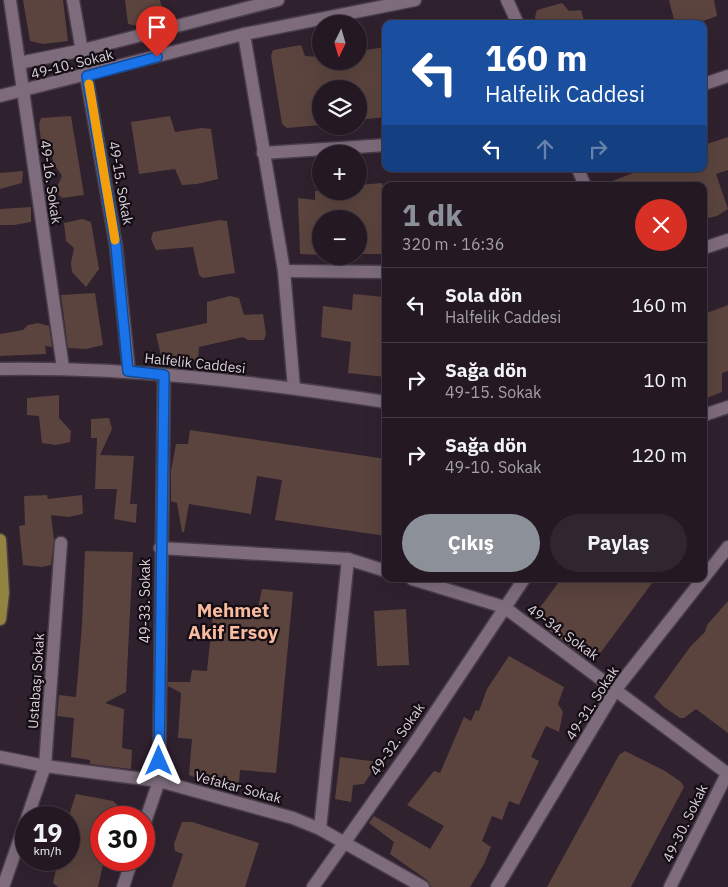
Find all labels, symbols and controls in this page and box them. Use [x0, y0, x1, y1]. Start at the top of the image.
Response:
pin [136, 6, 178, 57]
icon: arrive [143, 13, 171, 41]
north arrow [312, 15, 368, 70]
map controls [312, 15, 367, 265]
text: 160 m [485, 35, 588, 81]
icon: left [402, 40, 467, 105]
street label: 49-10. Sokak [29, 45, 116, 83]
text: Halfelik Caddesi [485, 79, 645, 108]
button: layers [312, 80, 367, 135]
icon: left [478, 135, 506, 163]
icon: ahead [531, 135, 559, 163]
icon: right [584, 135, 612, 163]
street label: 49-16. Sokak [36, 139, 66, 226]
street label: 49-15. Sokak [105, 140, 137, 227]
button: + [312, 145, 367, 200]
text: 1 dk [402, 195, 463, 234]
button: close [635, 199, 687, 251]
button: − [312, 210, 367, 265]
text: 320 m · 16:36 [402, 234, 504, 254]
text: Sola dön [445, 283, 522, 307]
icon: left [402, 291, 430, 319]
text: 160 m [632, 293, 687, 317]
text: Halfelik Caddesi [445, 307, 561, 327]
street label: Halfelik Caddesi [143, 349, 247, 377]
text: Sağa dön [445, 358, 527, 382]
icon: right [402, 366, 430, 394]
text: 10 m [643, 368, 687, 392]
text: 49-15. Sokak [445, 382, 542, 402]
text: Sağa dön [445, 433, 527, 457]
icon: right [402, 441, 430, 469]
text: 120 m [632, 443, 687, 467]
text: 49-10. Sokak [445, 457, 542, 477]
button: Çıkış [402, 514, 540, 572]
button: Paylaş [550, 514, 687, 572]
street label: 49-33. Sokak [136, 558, 154, 643]
district label: Mehmet Akif Ersoy [188, 598, 279, 644]
street label: 49-34. Sokak [524, 600, 603, 664]
street label: Ustabaşı Sokak [24, 632, 48, 729]
street label: 49-31. Sokak [561, 662, 623, 743]
street label: 49-32. Sokak [365, 699, 429, 779]
position arrow [132, 734, 184, 786]
street label: Vefakar Sokak [193, 767, 284, 807]
street label: 49-30. Sokak [658, 781, 712, 865]
speed limit sign: 30 [90, 806, 155, 871]
text: 19 [32, 816, 63, 849]
text: km/h [33, 843, 62, 858]

